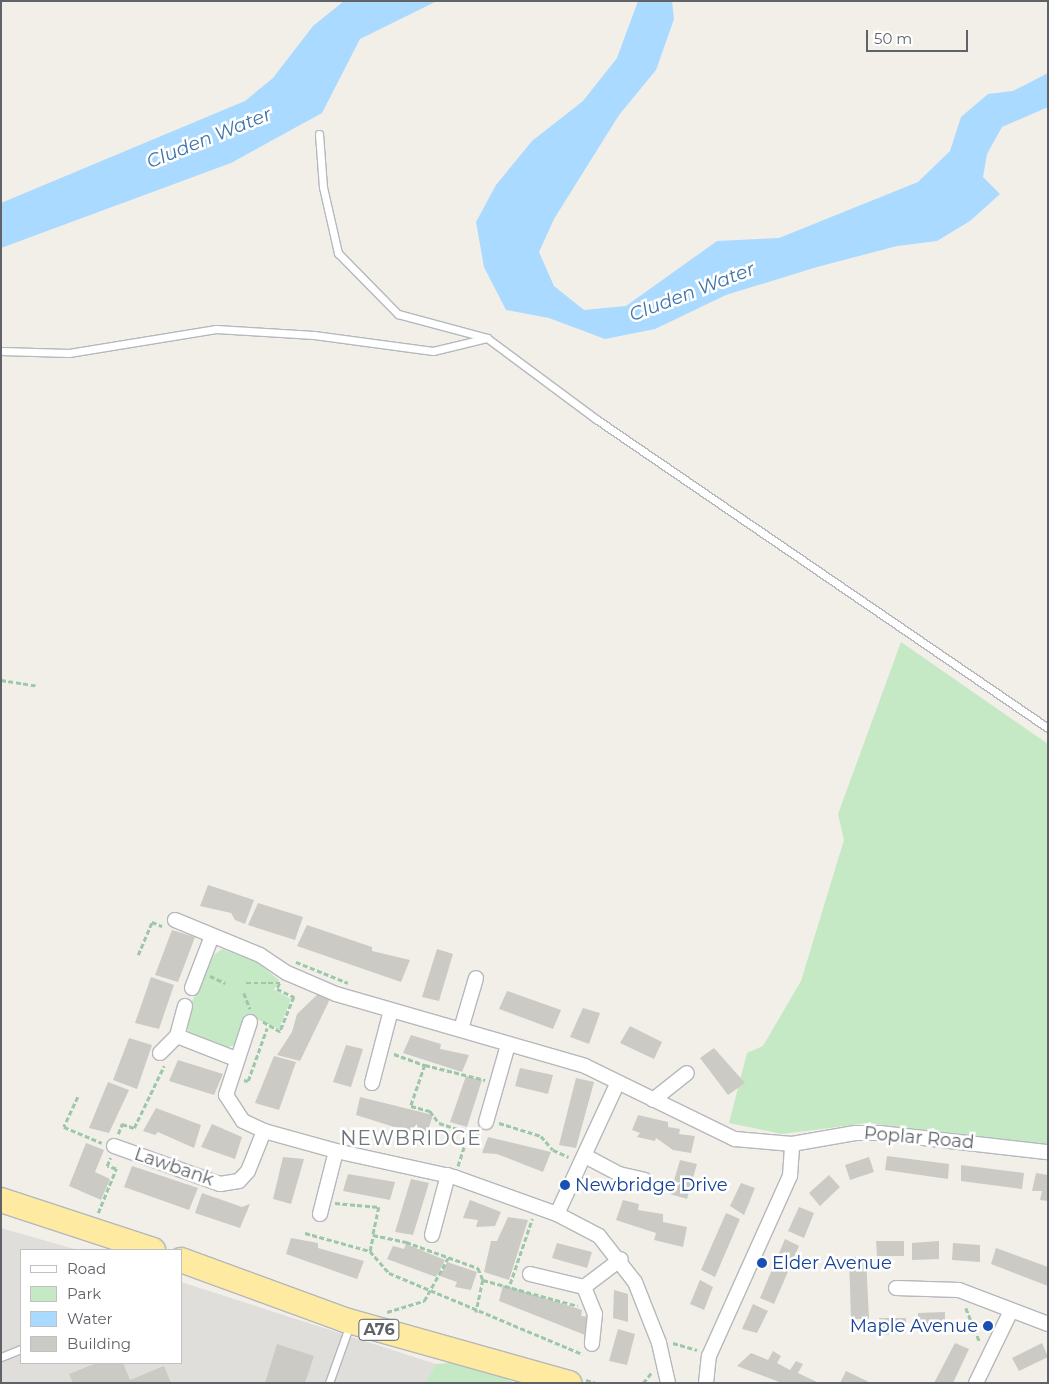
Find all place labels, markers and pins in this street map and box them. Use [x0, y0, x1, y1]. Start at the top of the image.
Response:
place label: Newbridge Drive [575, 1174, 728, 1196]
marker: Newbridge Drive [559, 1179, 571, 1191]
place label: Elder Avenue [772, 1252, 892, 1274]
marker: Elder Avenue [756, 1257, 768, 1269]
place label: Maple Avenue [850, 1315, 978, 1337]
marker: Maple Avenue [982, 1320, 994, 1332]

